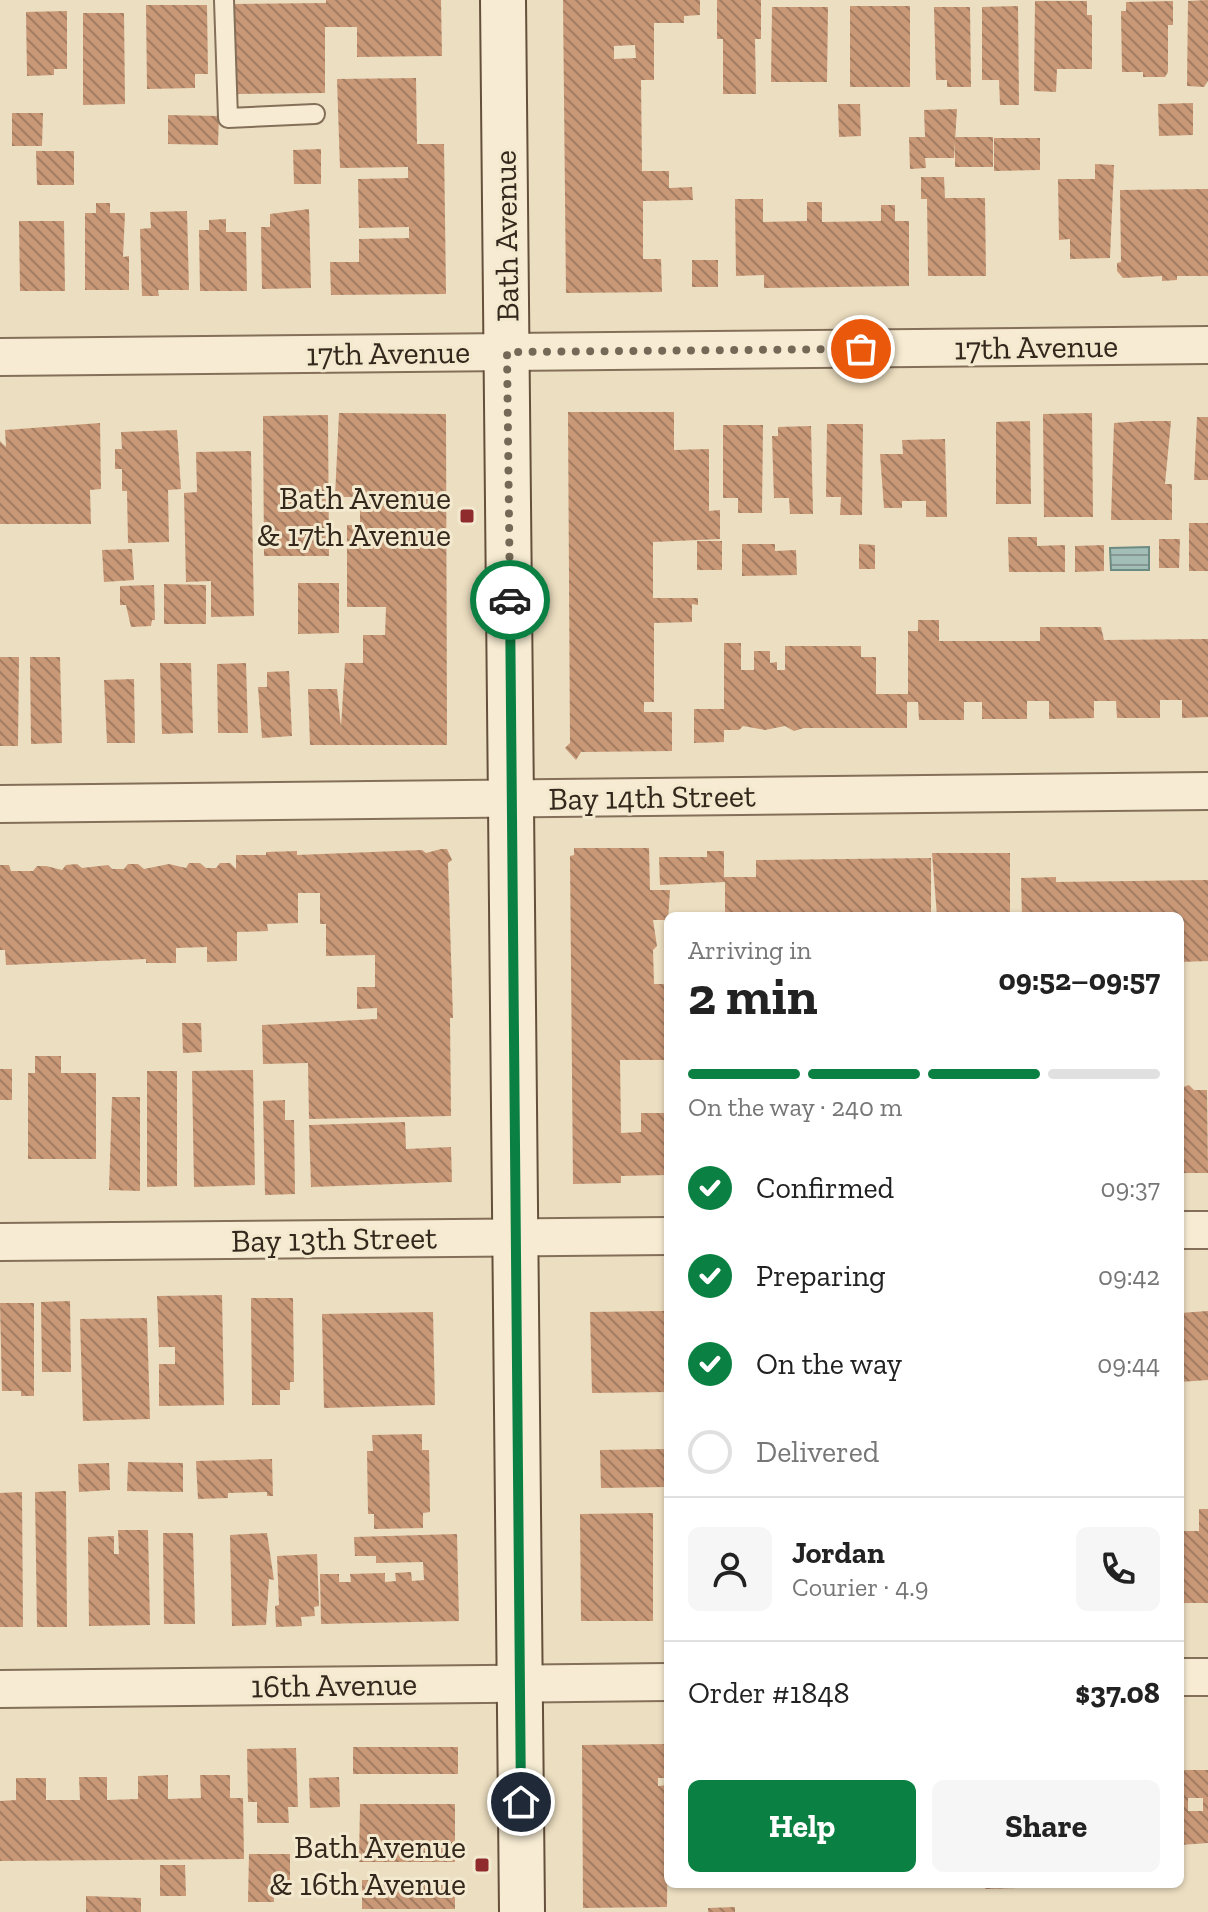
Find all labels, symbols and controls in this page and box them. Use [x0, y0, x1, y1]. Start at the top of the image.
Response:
street label: Bath Avenue [486, 150, 526, 322]
pin [827, 315, 895, 383]
icon: bag [839, 327, 883, 371]
street label: 17th Avenue [954, 327, 1118, 367]
street label: 17th Avenue [306, 333, 470, 373]
place label: Bath Avenue & 17th Avenue [256, 479, 451, 554]
marker: Bath Avenue & 17th Avenue [458, 507, 476, 525]
courier [470, 560, 550, 640]
icon: car [488, 578, 532, 622]
street label: Bay 14th Street [548, 776, 756, 818]
text: Arriving in [688, 934, 811, 966]
text: 09:52–09:57 [998, 962, 1160, 998]
text: 2 min [688, 965, 818, 1027]
text: On the way · 240 m [688, 1091, 902, 1123]
icon: check [688, 1166, 732, 1210]
text: Confirmed [756, 1170, 894, 1206]
text: 09:37 [1100, 1172, 1160, 1204]
street label: Bay 13th Street [231, 1218, 437, 1260]
icon: check [688, 1254, 732, 1298]
text: Preparing [756, 1258, 886, 1294]
text: 09:42 [1098, 1260, 1160, 1292]
icon: check [688, 1342, 732, 1386]
text: On the way [756, 1346, 902, 1382]
text: 09:44 [1097, 1348, 1160, 1380]
text: Delivered [756, 1434, 879, 1470]
button: person [688, 1527, 772, 1611]
button: phone [1076, 1527, 1160, 1611]
text: Jordan [792, 1535, 885, 1571]
text: Courier · 4.9 [792, 1571, 928, 1603]
street label: 16th Avenue [250, 1665, 418, 1705]
text: Order #1848 [688, 1675, 850, 1711]
text: $37.08 [1075, 1675, 1160, 1711]
pin [487, 1768, 555, 1836]
icon: home [499, 1780, 543, 1824]
button: Help [688, 1780, 916, 1872]
button: Share [932, 1780, 1160, 1872]
place label: Bath Avenue & 16th Avenue [269, 1828, 466, 1903]
marker: Bath Avenue & 16th Avenue [473, 1856, 491, 1874]

